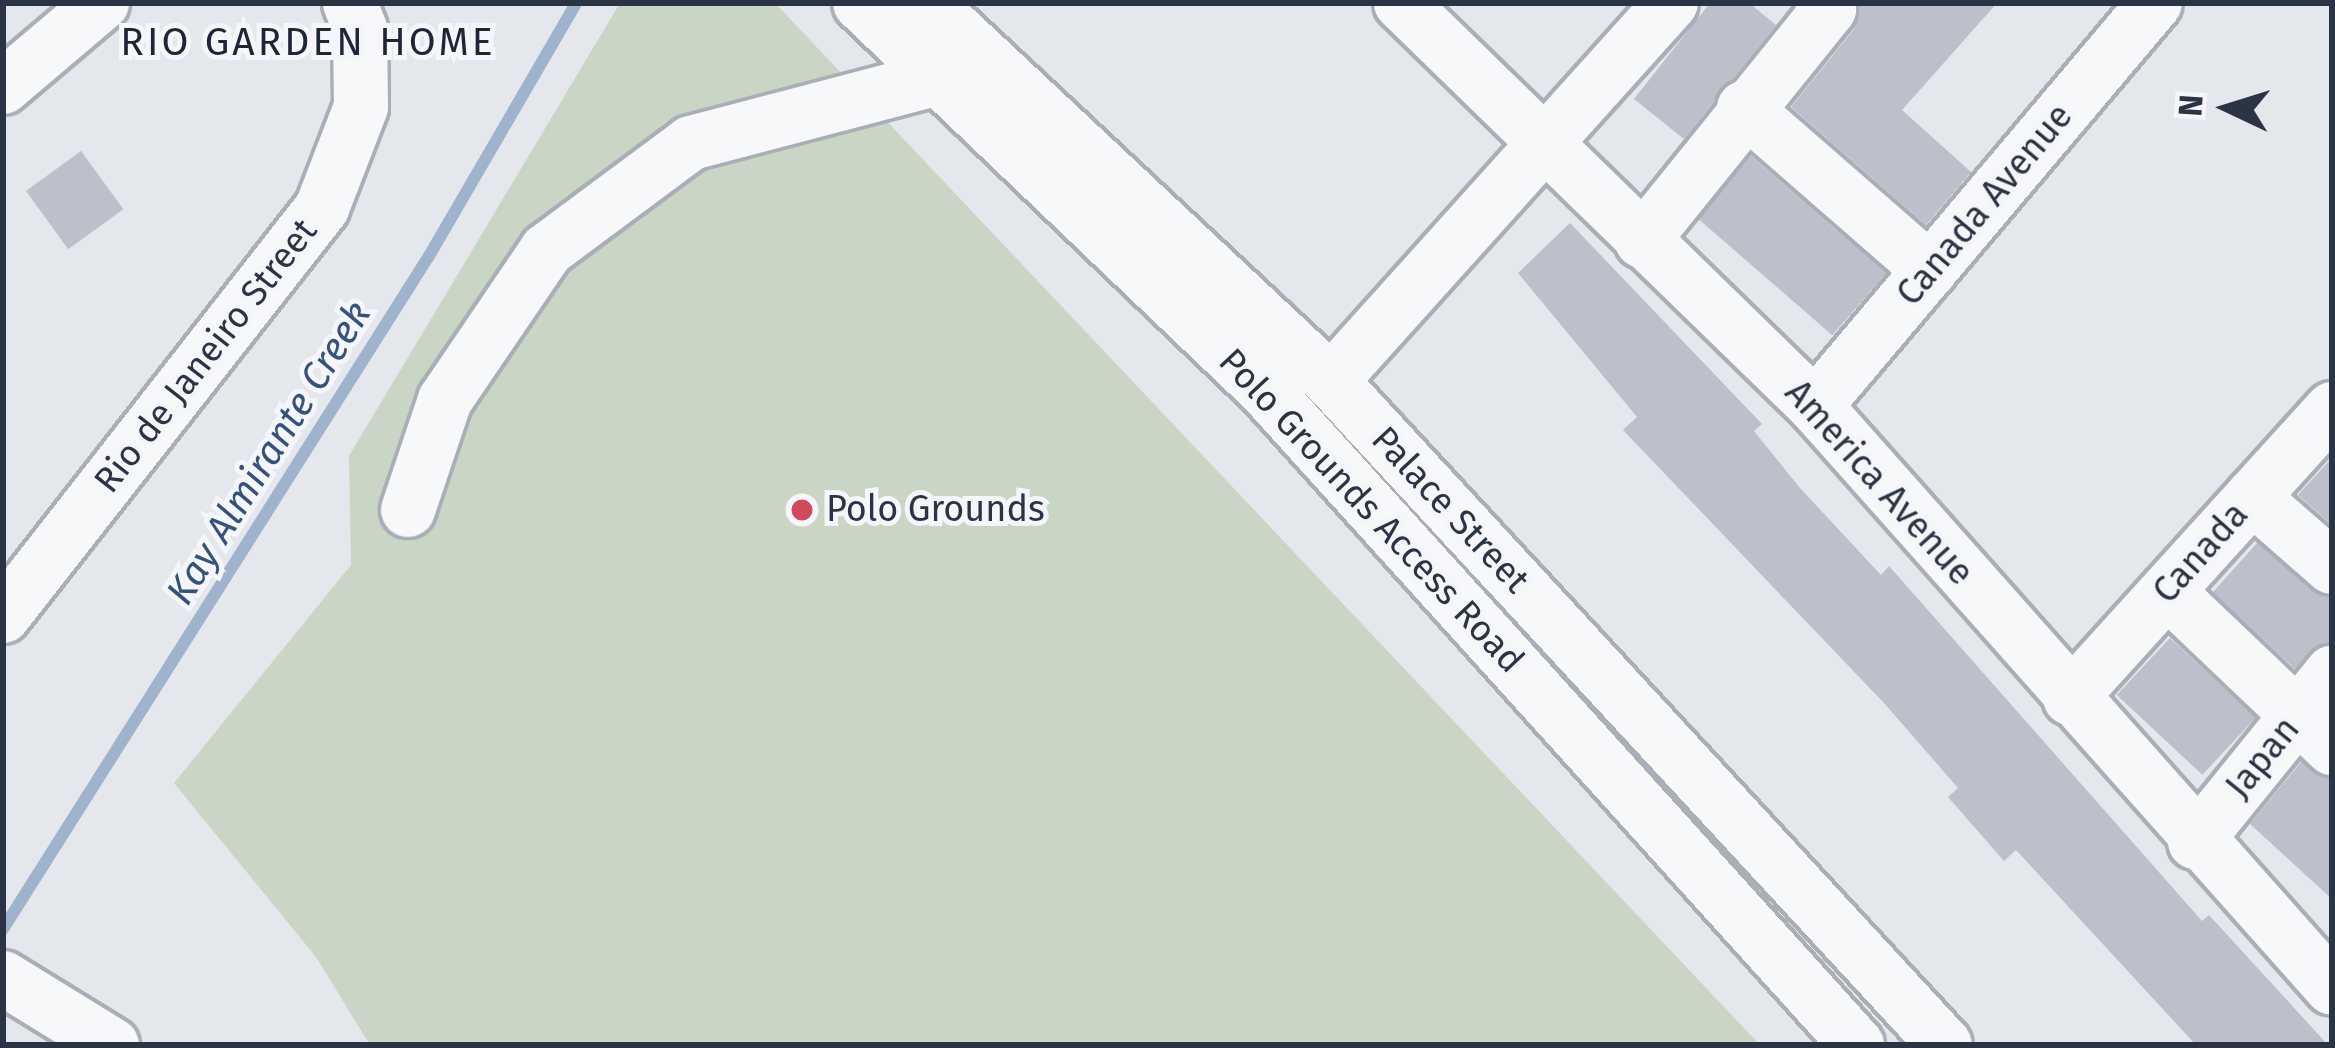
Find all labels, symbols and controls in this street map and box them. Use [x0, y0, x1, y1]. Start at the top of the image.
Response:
district label: RIO GARDEN HOME [120, 19, 496, 65]
north arrow [2167, 48, 2287, 168]
text: N [2170, 93, 2212, 118]
street label: Canada Avenue [1888, 95, 2082, 315]
street label: Rio de Janeiro Street [86, 210, 326, 502]
water label: Kay Almirante Creek [157, 293, 381, 613]
street label: Polo Grounds Access Road [1209, 340, 1533, 682]
street label: America Avenue [1776, 372, 1982, 594]
street label: Palace Street [1362, 418, 1538, 602]
place label: Polo Grounds [826, 488, 1045, 532]
street label: Canada [2144, 494, 2258, 612]
marker: Polo Grounds [789, 497, 815, 523]
street label: Japan [2217, 709, 2309, 807]

